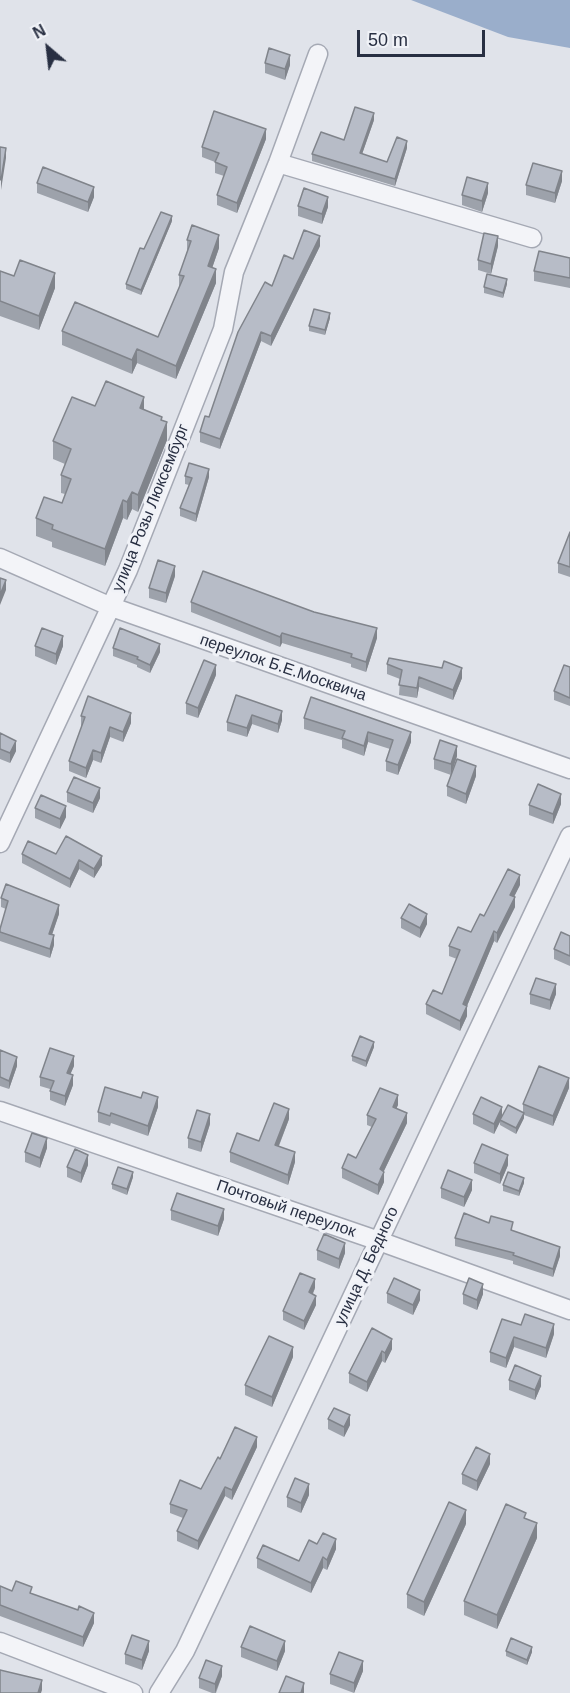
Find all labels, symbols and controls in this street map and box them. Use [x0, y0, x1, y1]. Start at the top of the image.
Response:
north arrow [18, 18, 78, 78]
scale bar [360, 18, 488, 56]
text: N [30, 21, 48, 42]
text: 50 m [368, 30, 408, 50]
street label: улица Розы Люксембург [109, 421, 193, 595]
street label: переулок Б.Е.Москвича [197, 630, 369, 706]
street label: Почтовый переулок [214, 1176, 358, 1242]
street label: улица Д. Бедного [331, 1204, 403, 1328]

